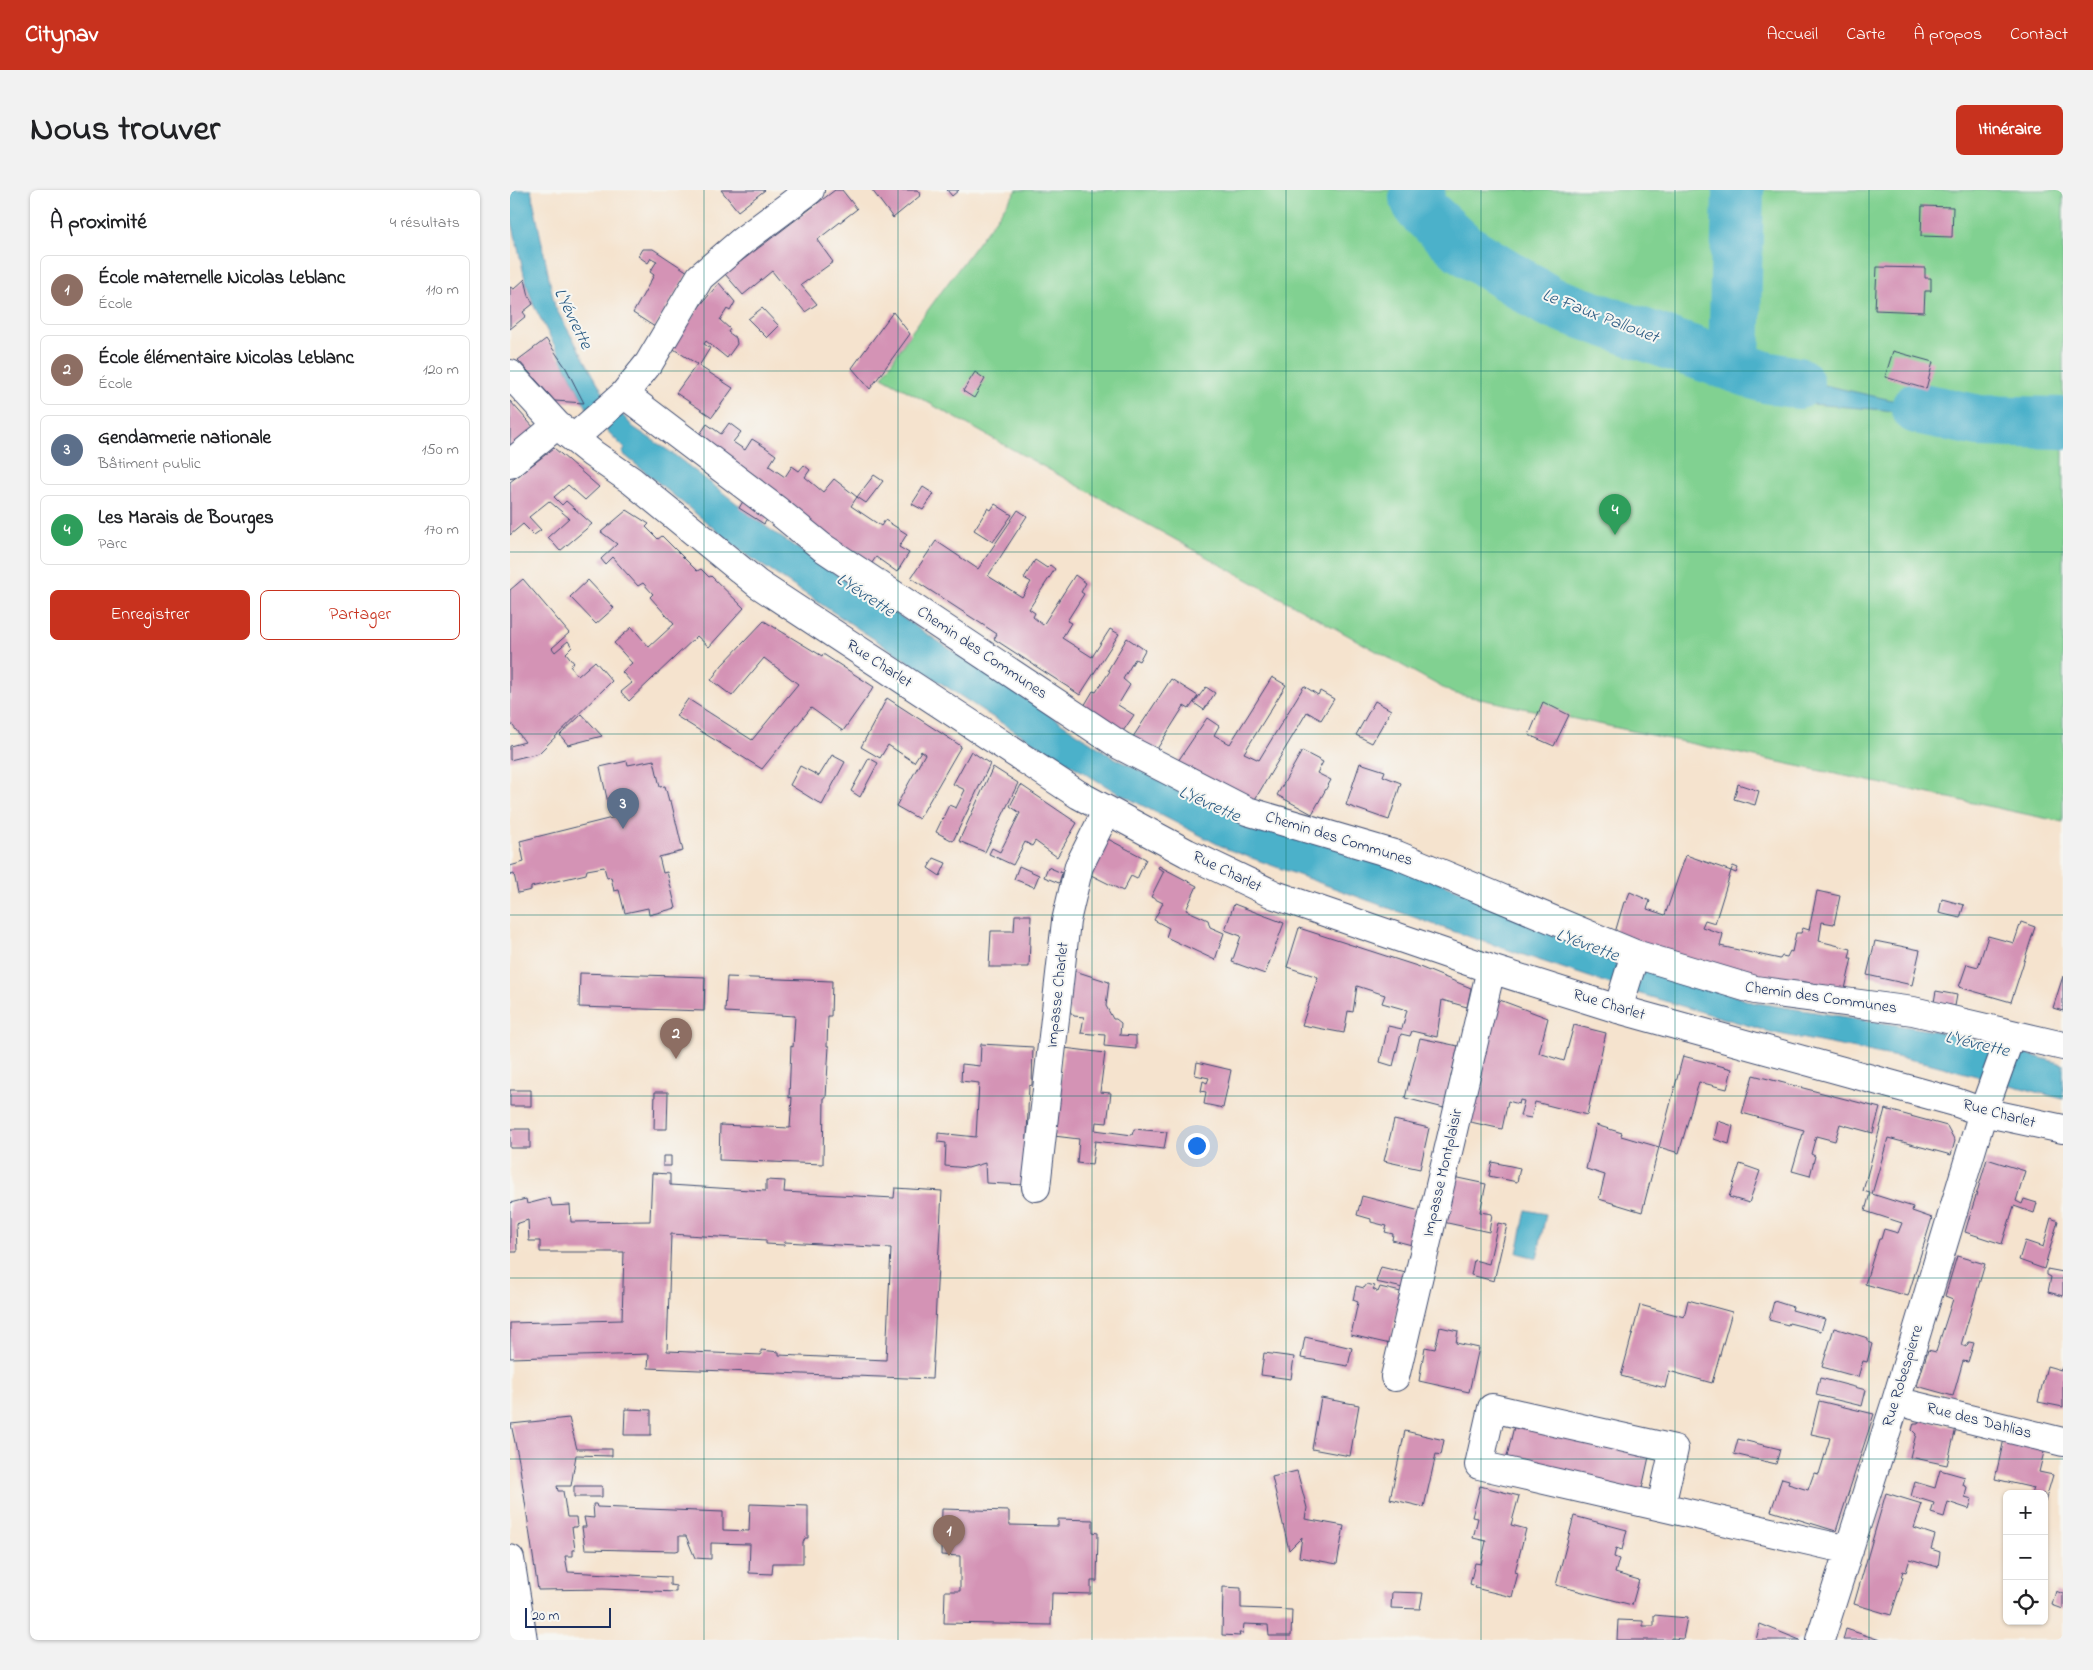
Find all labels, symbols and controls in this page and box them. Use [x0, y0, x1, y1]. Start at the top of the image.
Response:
text: Citynav [25, 18, 98, 53]
text: Accueil [1766, 22, 1818, 48]
text: Carte [1846, 22, 1885, 48]
text: À propos [1913, 22, 1982, 48]
text: Contact [2010, 22, 2068, 48]
text: Nous trouver [30, 105, 220, 156]
button: Itinéraire [1956, 105, 2063, 155]
text: À proximité [50, 208, 147, 238]
text: 4 résultats [390, 211, 460, 235]
text: École maternelle Nicolas Leblanc [98, 265, 345, 292]
text: 1 [64, 278, 70, 302]
text: 110 m [425, 278, 459, 302]
water label: Le Faux Pallouet [1538, 283, 1664, 352]
water label: L'Yévrette [546, 284, 598, 355]
text: École [98, 292, 133, 316]
text: École élémentaire Nicolas Leblanc [98, 345, 354, 372]
text: 2 [63, 358, 71, 382]
text: 120 m [423, 358, 459, 382]
text: École [98, 372, 133, 396]
text: Gendarmerie nationale [98, 425, 271, 452]
text: 3 [64, 438, 70, 462]
text: 150 m [421, 438, 459, 462]
text: Bâtiment public [98, 452, 201, 476]
pin: 4 [1599, 494, 1631, 535]
text: Les Marais de Bourges [98, 505, 274, 532]
text: 4 [64, 518, 70, 542]
text: 170 m [424, 518, 459, 542]
text: Parc [98, 532, 127, 556]
water label: L'Yévrette [831, 567, 900, 625]
button: Enregistrer [50, 590, 250, 640]
button: Partager [260, 590, 460, 640]
street label: Chemin des Communes [912, 600, 1052, 706]
street label: Rue Charlet [841, 634, 917, 695]
water label: L'Yévrette [1174, 780, 1245, 830]
pin: 3 [607, 788, 639, 829]
street label: Chemin des Communes [1262, 805, 1416, 873]
street label: Rue Charlet [1188, 845, 1266, 899]
water label: L'Yévrette [1552, 923, 1623, 970]
street label: Impasse Charlet [1041, 940, 1076, 1049]
street label: Chemin des Communes [1743, 975, 1899, 1021]
street label: Rue Charlet [1570, 983, 1649, 1028]
pin: 2 [660, 1018, 692, 1059]
water label: L'Yévrette [1942, 1025, 2013, 1065]
street label: Rue Charlet [1960, 1093, 2039, 1135]
street label: Impasse Montplaisir [1417, 1107, 1469, 1239]
your location [1184, 1133, 1210, 1159]
street label: Rue Robespierre [1876, 1321, 1930, 1430]
street label: Rue des Dahlias [1924, 1396, 2034, 1446]
map controls [2003, 1490, 2048, 1625]
button: + [2003, 1490, 2048, 1535]
pin: 1 [933, 1515, 965, 1556]
button: − [2003, 1535, 2048, 1580]
button: locate [2003, 1580, 2048, 1625]
scale bar [525, 1605, 611, 1628]
text: 20 m [532, 1606, 559, 1627]

